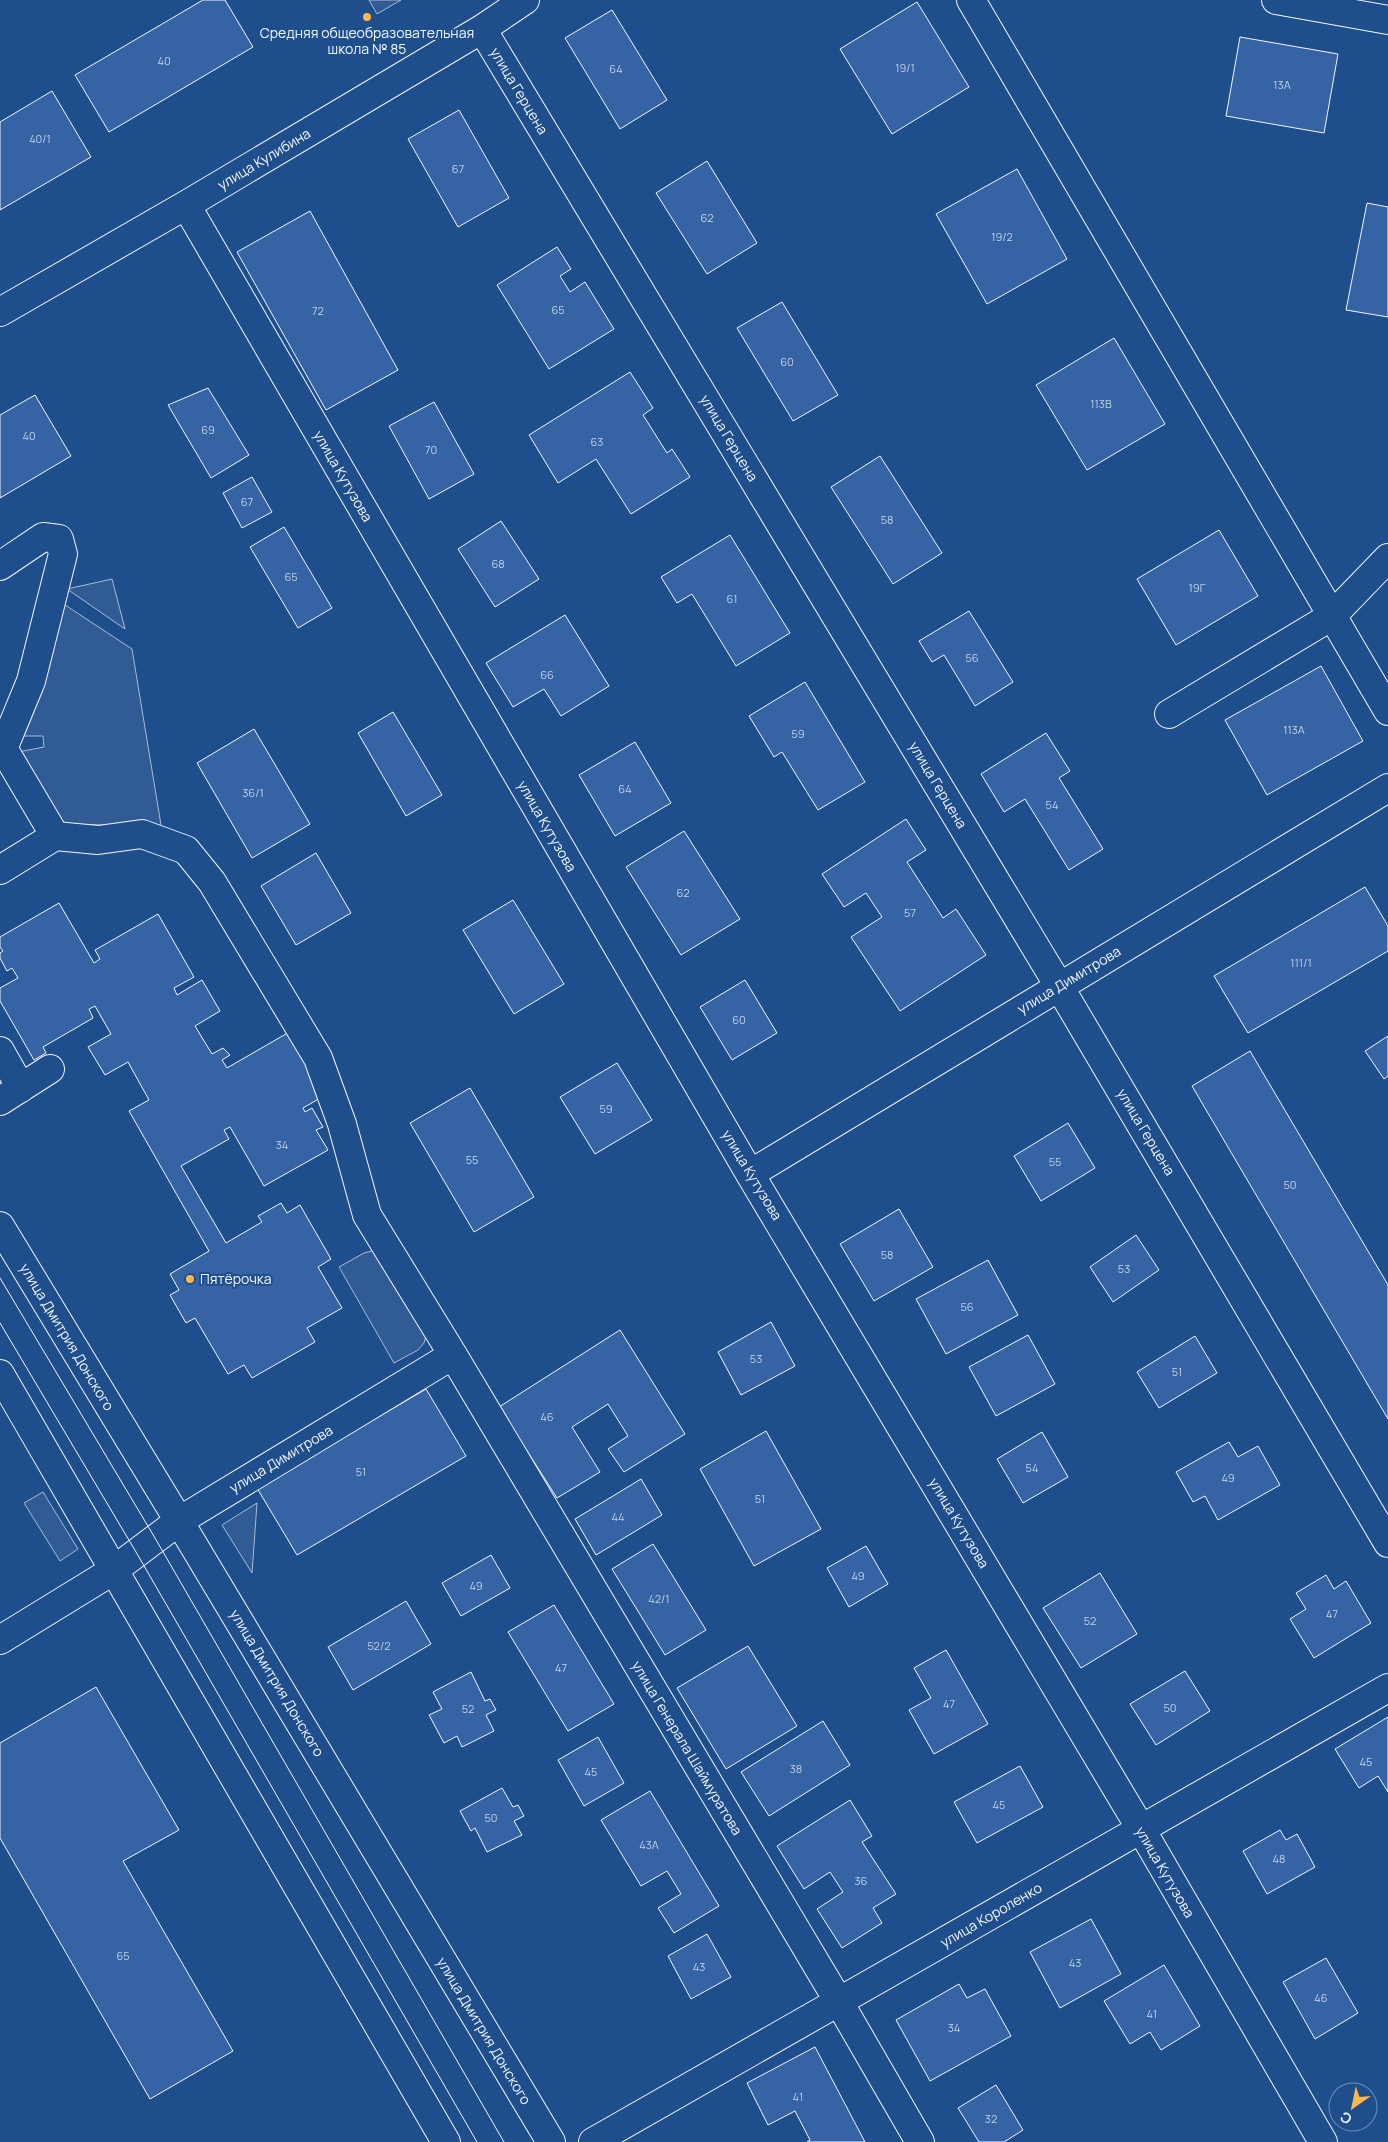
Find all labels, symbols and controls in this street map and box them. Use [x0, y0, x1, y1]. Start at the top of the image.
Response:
marker: Средняя общеобразовательная школа № 85 [361, 11, 373, 23]
place label: Средняя общеобразовательная школа № 85 [260, 23, 474, 58]
street label: улица Герцена [486, 44, 553, 138]
house number: 40 [157, 53, 171, 68]
house number: 19/1 [895, 60, 915, 75]
house number: 64 [609, 61, 623, 76]
house number: 13А [1273, 77, 1291, 92]
street label: улица Кулибина [214, 123, 314, 194]
house number: 40/1 [29, 131, 51, 146]
house number: 67 [452, 161, 464, 176]
house number: 62 [700, 210, 714, 225]
house number: 19/2 [991, 229, 1013, 244]
house number: 65 [551, 302, 565, 317]
house number: 72 [312, 303, 324, 318]
house number: 60 [780, 354, 794, 369]
street label: улица Герцена [696, 391, 763, 485]
house number: 113В [1090, 396, 1112, 411]
house number: 69 [201, 422, 215, 437]
street label: улица Кутузова [310, 427, 377, 525]
house number: 40 [22, 428, 36, 443]
house number: 63 [591, 434, 603, 449]
house number: 70 [425, 442, 437, 457]
house number: 67 [241, 494, 253, 509]
house number: 58 [881, 512, 893, 527]
house number: 68 [491, 556, 505, 571]
house number: 65 [284, 569, 298, 584]
house number: 19Г [1189, 580, 1206, 595]
house number: 61 [727, 591, 737, 606]
house number: 56 [965, 650, 979, 665]
house number: 66 [540, 667, 554, 682]
house number: 113А [1283, 722, 1305, 737]
house number: 59 [791, 726, 805, 741]
street label: улица Герцена [905, 738, 972, 832]
street label: улица Кутузова [514, 777, 581, 875]
house number: 64 [618, 781, 632, 796]
house number: 36/1 [242, 785, 264, 800]
house number: 54 [1046, 797, 1058, 812]
house number: 62 [676, 885, 690, 900]
house number: 57 [904, 905, 916, 920]
street label: улица Димитрова [1014, 941, 1124, 1018]
house number: 111/1 [1290, 955, 1312, 970]
house number: 60 [732, 1012, 746, 1027]
street label: улица Герцена [1113, 1085, 1180, 1179]
house number: 59 [599, 1101, 613, 1116]
street label: улица Кутузова [718, 1126, 787, 1224]
house number: 34 [276, 1137, 288, 1152]
house number: 55 [466, 1152, 478, 1167]
house number: 55 [1049, 1154, 1061, 1169]
house number: 50 [1283, 1177, 1297, 1192]
house number: 58 [881, 1247, 893, 1262]
street label: улица Дмитрия Донского [16, 1260, 119, 1414]
house number: 53 [1118, 1261, 1130, 1276]
place label: Пятёрочка [200, 1269, 272, 1288]
marker: Пятёрочка [184, 1273, 196, 1285]
house number: 56 [960, 1299, 974, 1314]
house number: 53 [750, 1351, 762, 1366]
house number: 51 [1172, 1364, 1182, 1379]
house number: 46 [540, 1409, 554, 1424]
street label: улица Димитрова [226, 1420, 336, 1497]
house number: 54 [1026, 1460, 1038, 1475]
house number: 51 [356, 1464, 366, 1479]
house number: 49 [1221, 1470, 1235, 1485]
street label: улица Кутузова [925, 1474, 994, 1572]
house number: 51 [755, 1491, 765, 1506]
house number: 44 [611, 1509, 625, 1524]
house number: 49 [851, 1568, 865, 1583]
house number: 49 [469, 1578, 483, 1593]
house number: 42/1 [648, 1591, 670, 1606]
street label: улица Дмитрия Донского [226, 1606, 329, 1760]
house number: 47 [1326, 1606, 1338, 1621]
house number: 52 [1084, 1613, 1096, 1628]
house number: 52/2 [368, 1638, 390, 1653]
street label: улица Генерала Шаймуратова [628, 1657, 747, 1838]
house number: 47 [555, 1660, 567, 1675]
house number: 47 [943, 1696, 955, 1711]
house number: 50 [1163, 1700, 1177, 1715]
house number: 52 [462, 1701, 474, 1716]
house number: 45 [1360, 1754, 1372, 1769]
house number: 38 [790, 1761, 802, 1776]
house number: 45 [585, 1764, 597, 1779]
house number: 45 [993, 1797, 1005, 1812]
house number: 50 [484, 1810, 498, 1825]
street label: улица Кутузова [1132, 1823, 1199, 1921]
house number: 43А [639, 1837, 659, 1852]
house number: 48 [1273, 1851, 1285, 1866]
house number: 36 [855, 1873, 868, 1888]
street label: улица Короленко [936, 1878, 1045, 1951]
house number: 65 [116, 1948, 130, 1963]
street label: улица Дмитрия Донского [433, 1954, 536, 2108]
house number: 43 [1069, 1955, 1081, 1970]
house number: 43 [693, 1959, 705, 1974]
house number: 46 [1314, 1990, 1328, 2005]
house number: 41 [1147, 2006, 1157, 2021]
house number: 34 [948, 2020, 960, 2035]
north arrow [1328, 2082, 1378, 2132]
house number: 41 [793, 2089, 803, 2104]
text: С [1336, 2108, 1355, 2129]
house number: 32 [985, 2111, 997, 2126]

